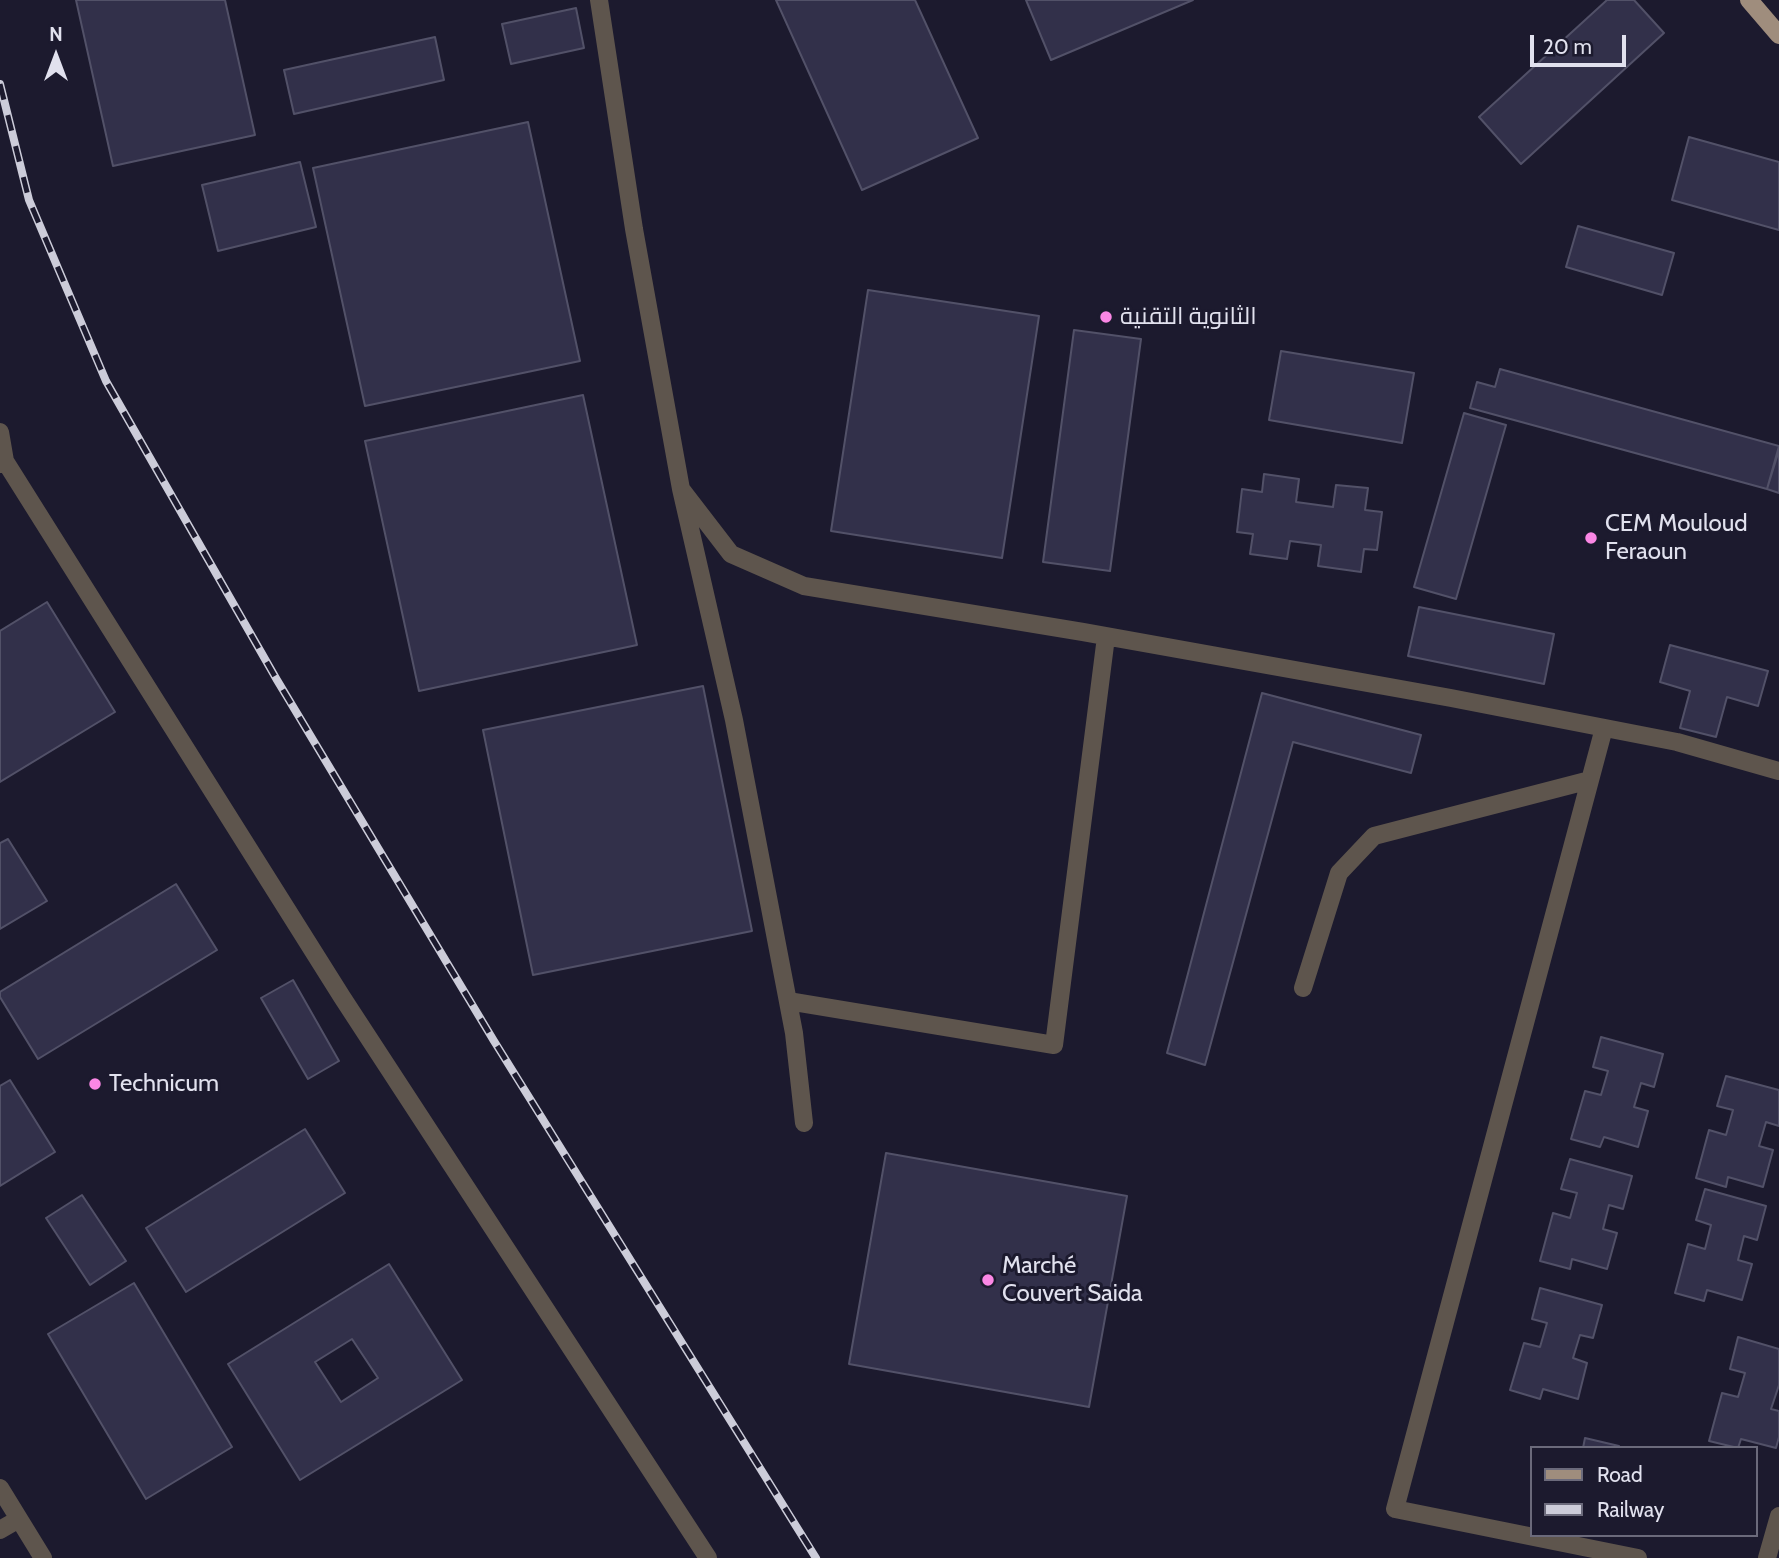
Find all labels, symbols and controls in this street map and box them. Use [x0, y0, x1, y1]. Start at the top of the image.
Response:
north arrow [21, 21, 91, 91]
scale bar [1534, 21, 1630, 65]
text: N [49, 23, 63, 46]
text: 20 m [1543, 34, 1592, 59]
place label: الثانوية التقنية [1120, 303, 1257, 331]
marker: الثانوية التقنية [1098, 309, 1114, 325]
place label: CEM Mouloud Feraoun [1605, 510, 1748, 566]
marker: CEM Mouloud Feraoun [1583, 530, 1599, 546]
place label: Technicum [109, 1070, 219, 1098]
marker: Technicum [87, 1076, 103, 1092]
place label: Marché Couvert Saida [1002, 1252, 1143, 1308]
marker: Marché Couvert Saida [980, 1272, 996, 1288]
legend [1530, 1446, 1758, 1537]
text: Road [1597, 1462, 1643, 1487]
text: Railway [1597, 1497, 1664, 1522]

